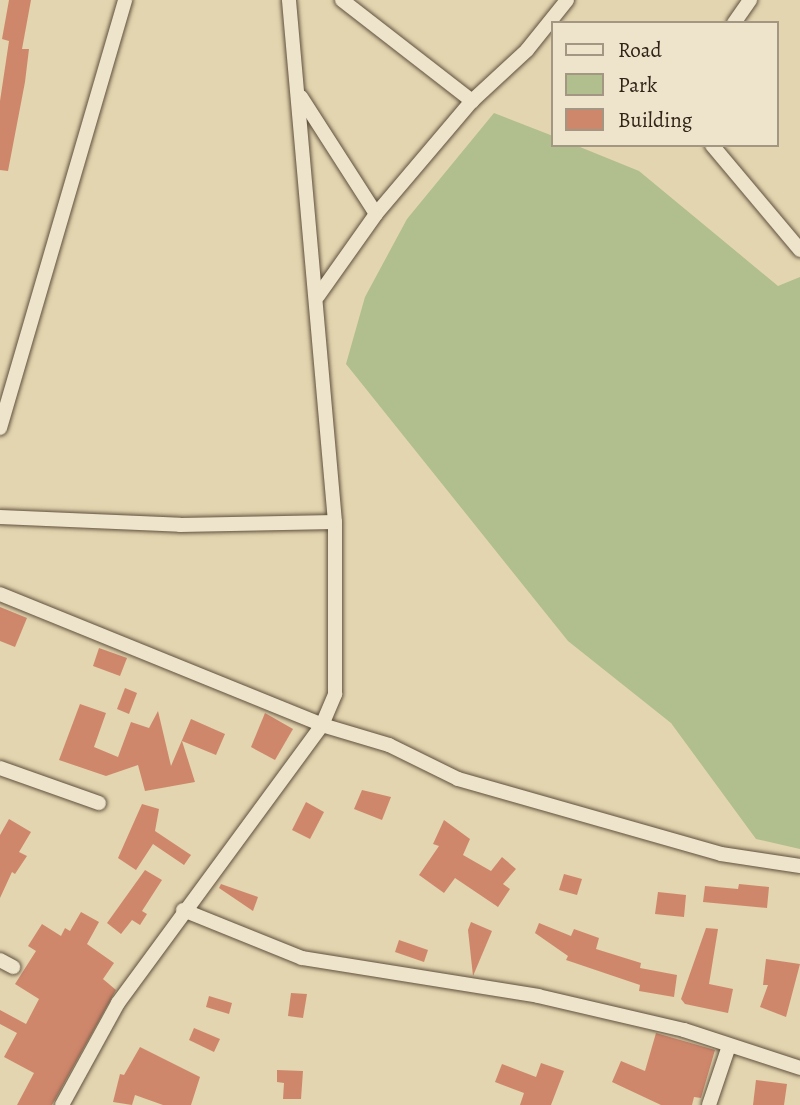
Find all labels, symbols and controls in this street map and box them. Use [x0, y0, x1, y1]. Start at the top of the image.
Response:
legend [552, 21, 779, 147]
text: Road [618, 36, 662, 64]
text: Park [618, 71, 657, 99]
text: Building [618, 106, 692, 134]

